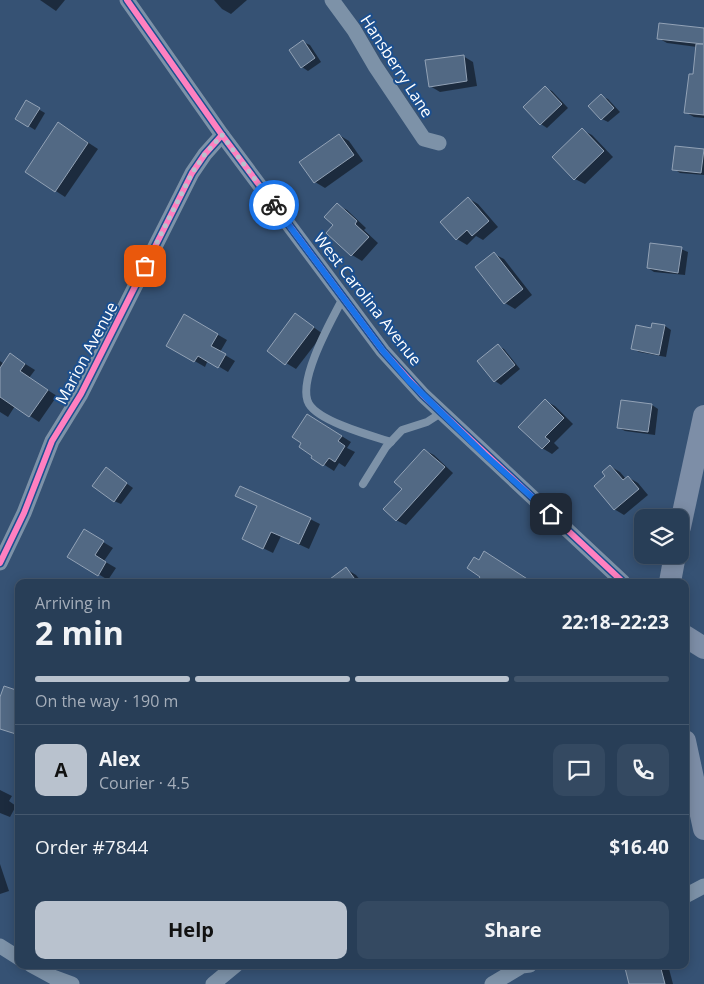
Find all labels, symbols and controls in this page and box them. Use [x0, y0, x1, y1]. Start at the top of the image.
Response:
street label: Hansberry Lane [356, 10, 438, 122]
courier [249, 180, 299, 230]
icon: bike [260, 191, 288, 219]
street label: West Carolina Avenue [309, 228, 427, 370]
pin [124, 245, 166, 287]
icon: bag [131, 252, 159, 280]
street label: Marion Avenue [50, 298, 122, 408]
pin [530, 493, 572, 535]
icon: home [537, 500, 565, 528]
map controls [634, 509, 689, 564]
button: layers [634, 509, 689, 564]
text: Arriving in [35, 592, 111, 614]
text: 22:18–22:23 [562, 609, 669, 635]
text: 2 min [35, 611, 124, 654]
text: On the way · 190 m [35, 690, 178, 712]
button: chat [553, 744, 605, 796]
button: phone [617, 744, 669, 796]
text: Alex [99, 746, 140, 772]
text: A [54, 757, 68, 783]
text: Courier · 4.5 [99, 772, 190, 794]
text: Order #7844 [35, 834, 148, 860]
text: $16.40 [609, 834, 669, 860]
button: Help [35, 901, 347, 959]
button: Share [357, 901, 669, 959]

